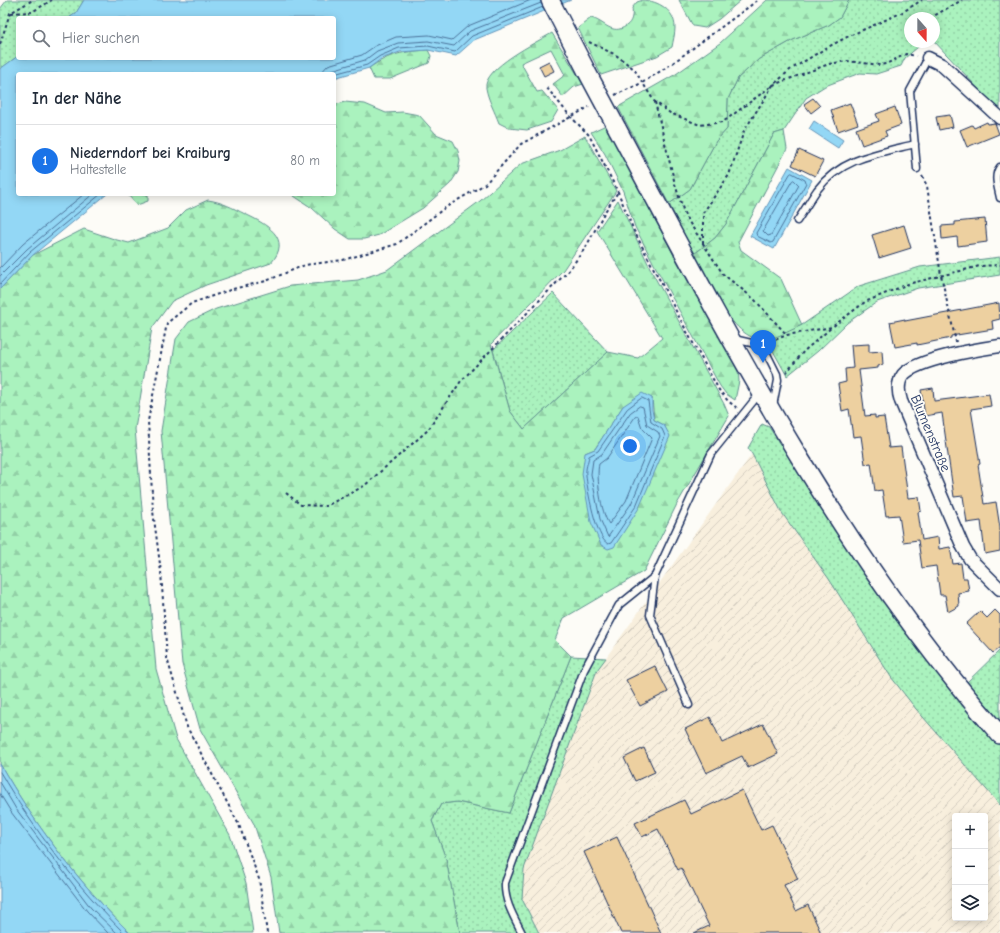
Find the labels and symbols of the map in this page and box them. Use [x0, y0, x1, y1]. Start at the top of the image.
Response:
north arrow [904, 12, 940, 48]
pin: 1 [750, 330, 776, 363]
street label: Blumenstraße [907, 392, 954, 474]
your location [620, 436, 640, 456]

